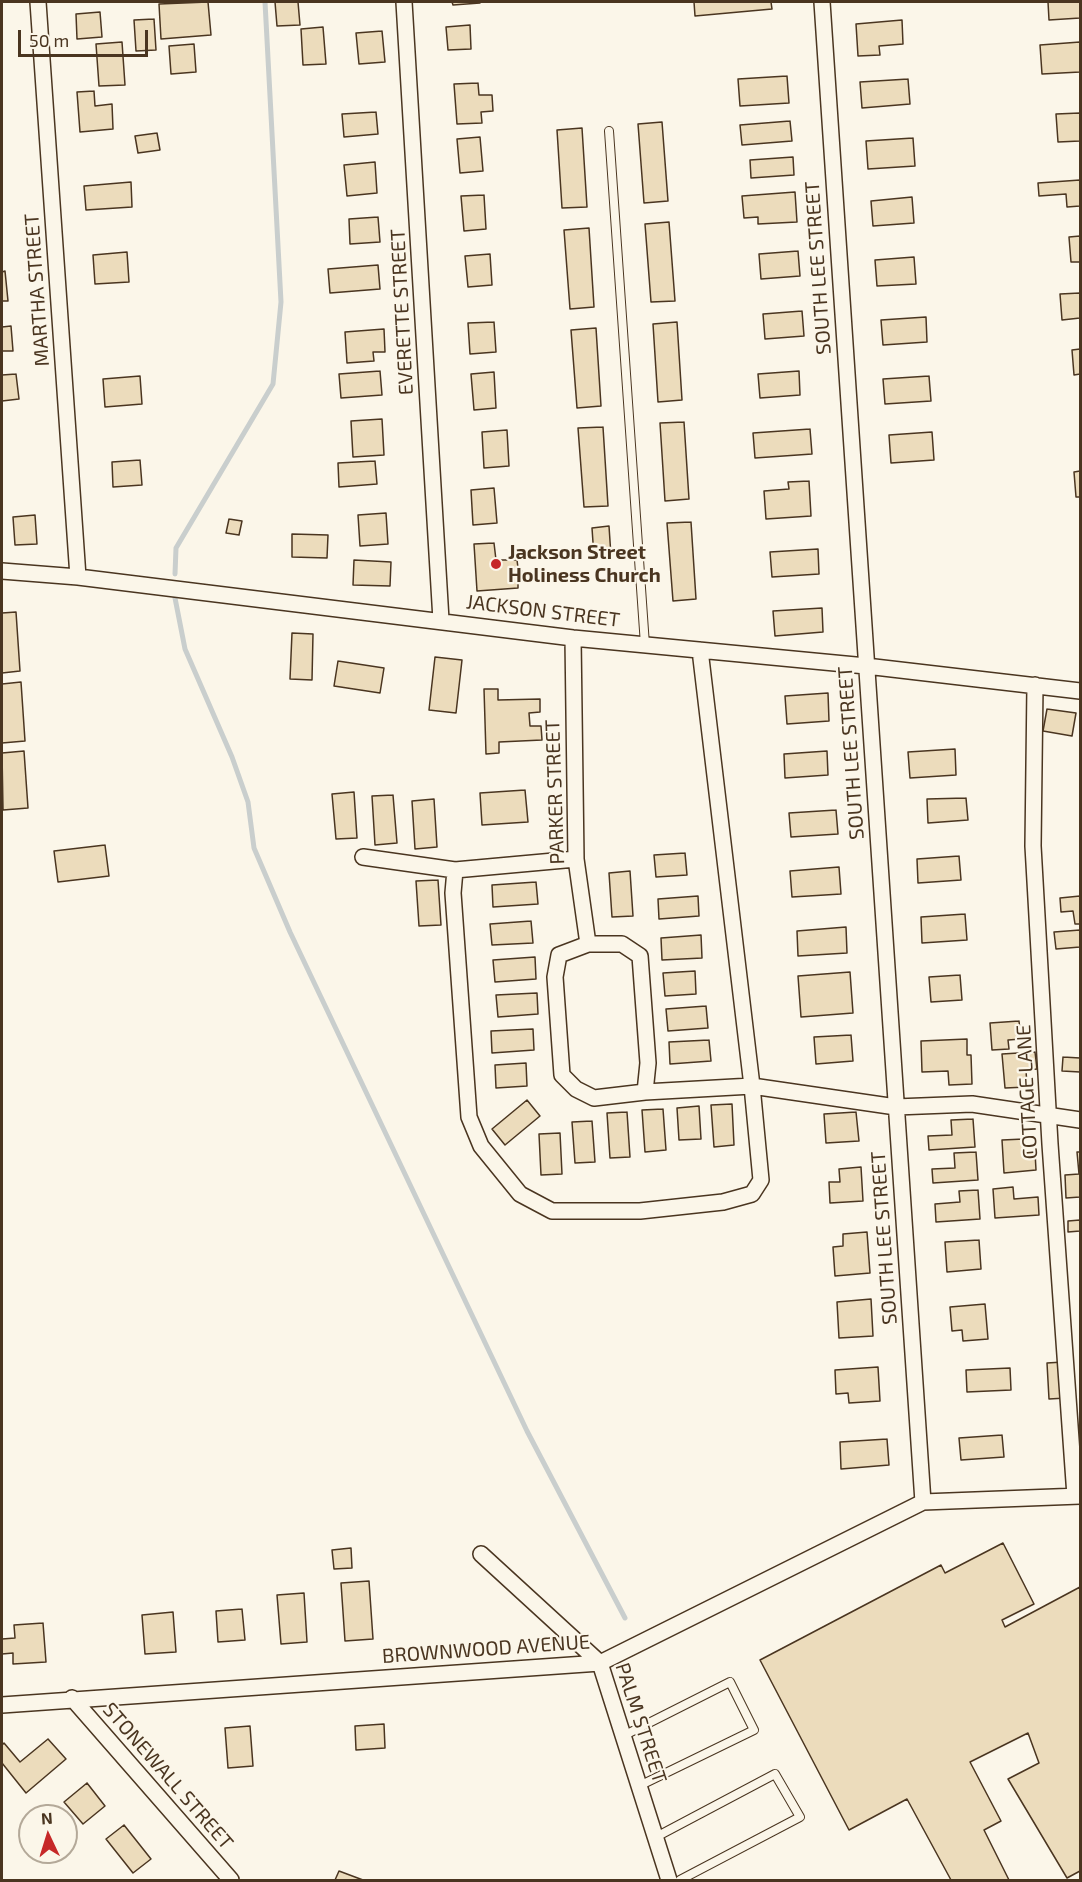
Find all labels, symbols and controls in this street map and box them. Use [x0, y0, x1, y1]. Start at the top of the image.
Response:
scale bar [21, 18, 152, 56]
text: 50 m [29, 29, 69, 51]
street label: SOUTH LEE STREET [800, 181, 836, 355]
street label: MARTHA STREET [20, 213, 54, 367]
street label: EVERETTE STREET [386, 228, 418, 396]
place label: Jackson Street Holiness Church [508, 540, 661, 587]
marker: Jackson Street Holiness Church [489, 557, 503, 571]
street label: JACKSON STREET [465, 590, 621, 632]
street label: SOUTH LEE STREET [833, 666, 869, 840]
street label: PARKER STREET [540, 719, 570, 865]
street label: COTTAGE LANE [1011, 1024, 1043, 1160]
street label: SOUTH LEE STREET [866, 1151, 902, 1325]
street label: BROWNWOOD AVENUE [381, 1630, 591, 1668]
street label: PALM STREET [610, 1660, 672, 1786]
street label: STONEWALL STREET [98, 1698, 238, 1854]
north arrow [18, 1804, 78, 1864]
text: N [40, 1808, 53, 1827]

